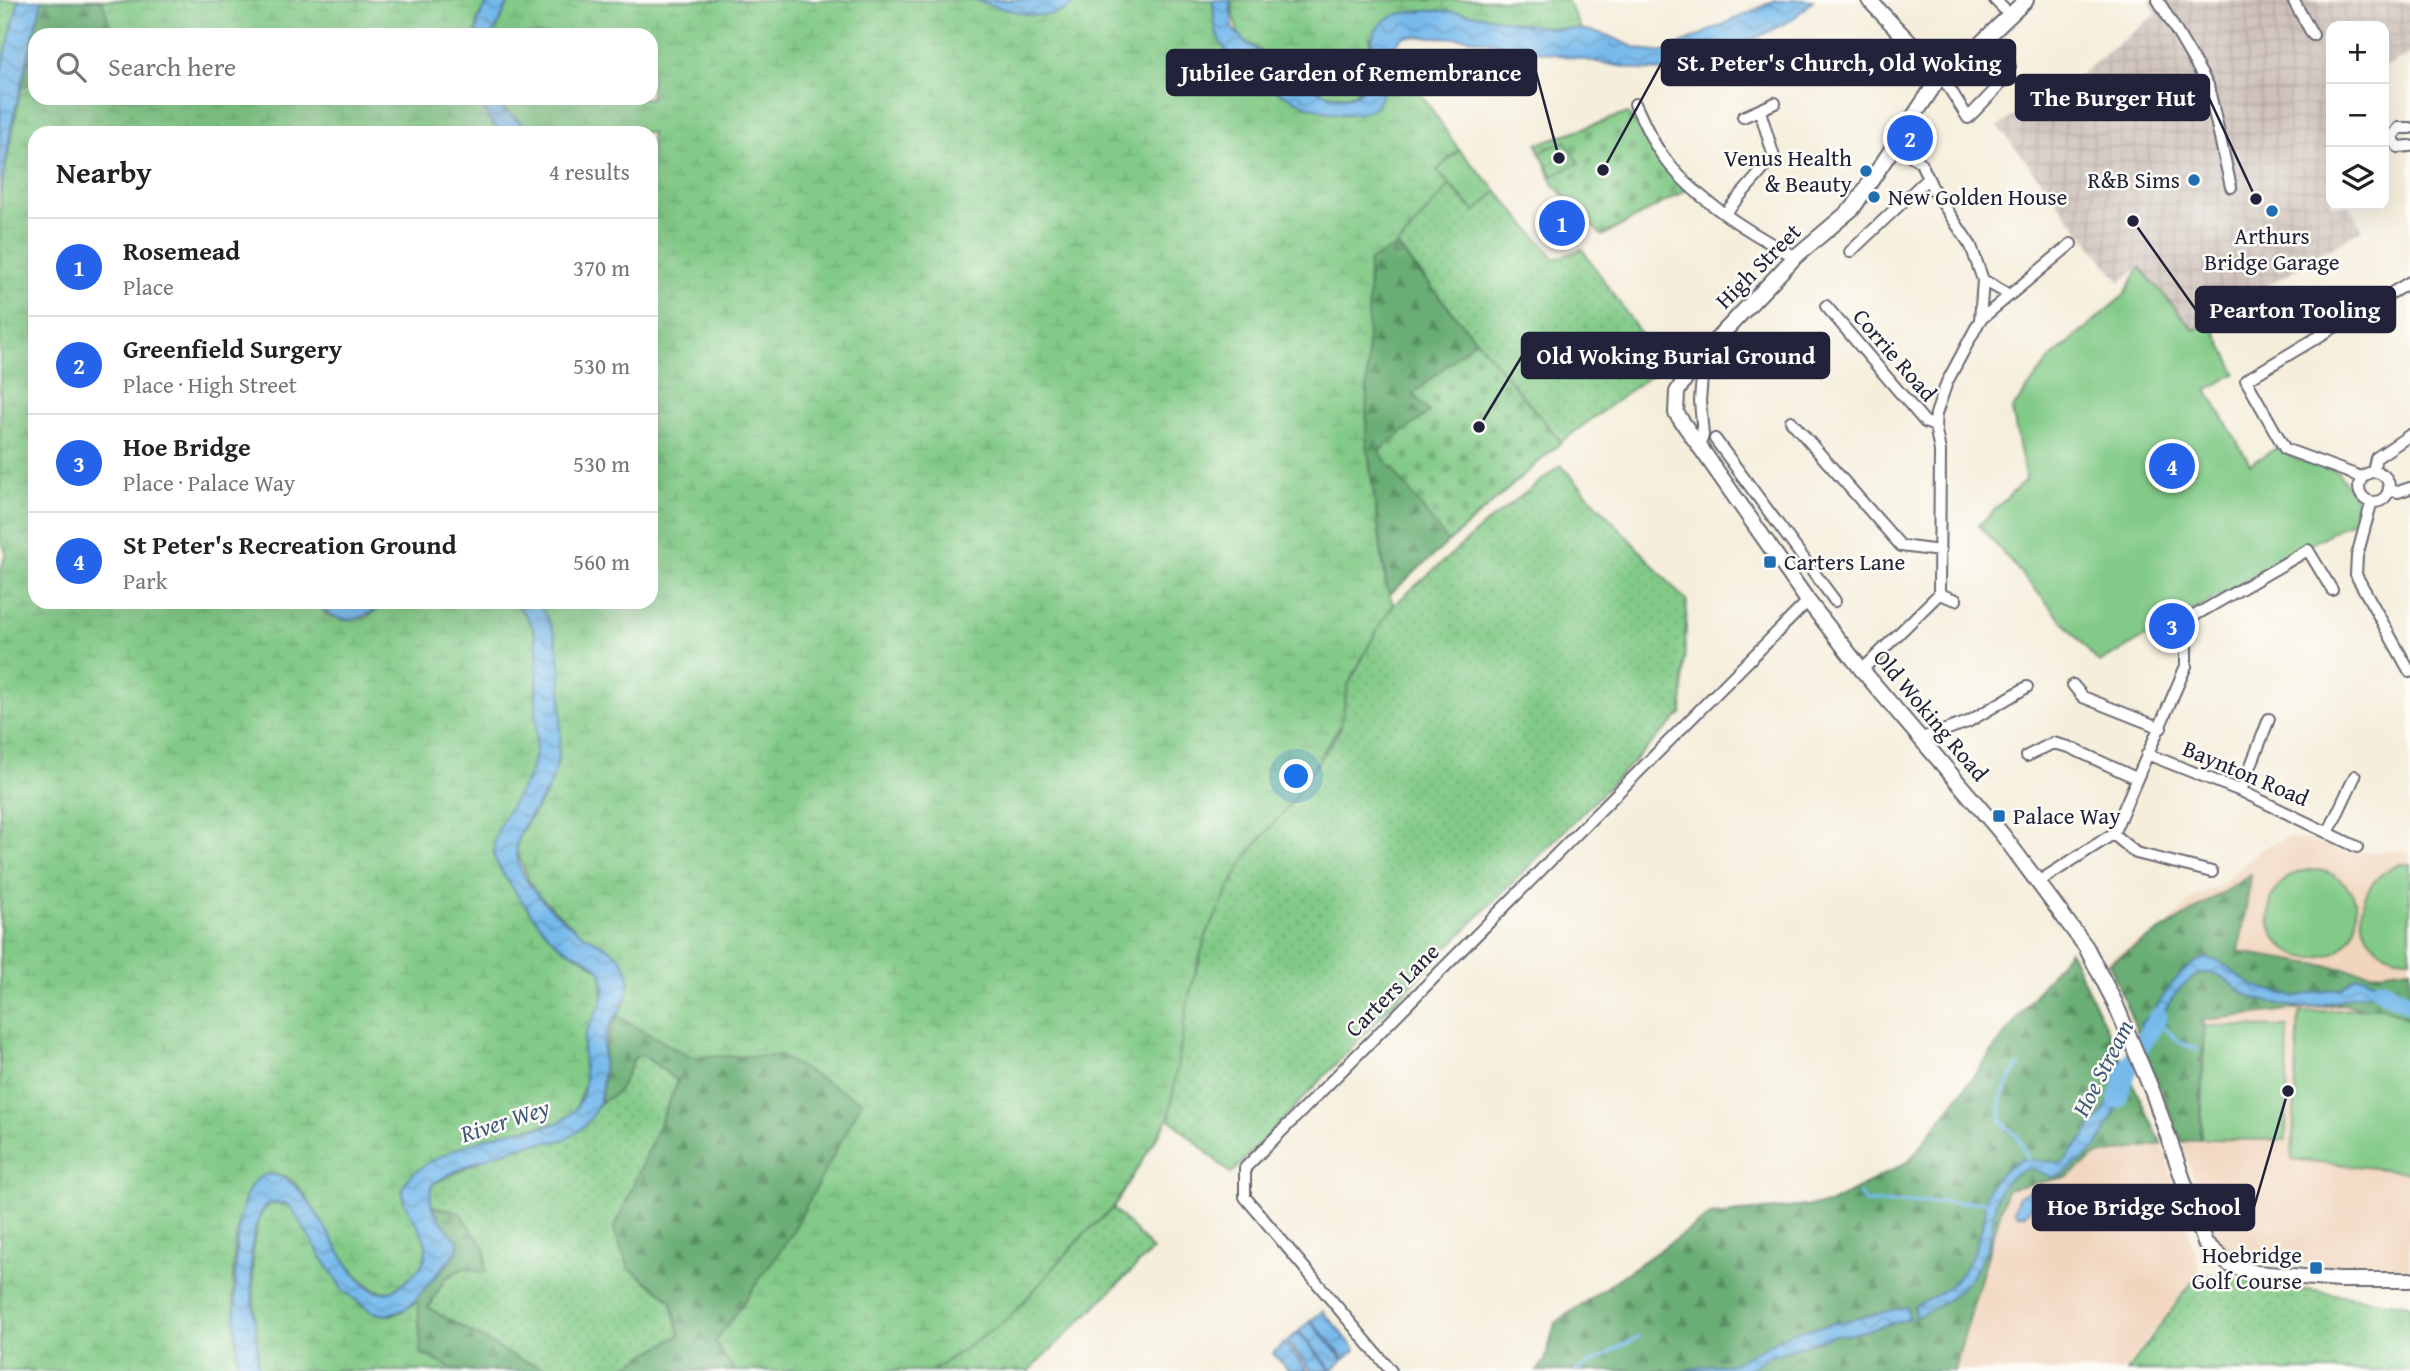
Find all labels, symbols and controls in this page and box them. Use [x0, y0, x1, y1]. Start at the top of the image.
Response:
map controls [2326, 21, 2389, 210]
button: + [2326, 21, 2389, 84]
search box [28, 28, 658, 105]
callout: St. Peter's Church, Old Woking [1662, 40, 2015, 85]
text: St. Peter's Church, Old Woking [1677, 45, 2002, 80]
text: Search here [108, 47, 236, 86]
icon: search [52, 48, 90, 86]
callout: Jubilee Garden of Remembrance [1167, 50, 1536, 95]
text: Jubilee Garden of Remembrance [1177, 55, 1522, 90]
callout: The Burger Hut [2016, 75, 2209, 120]
text: The Burger Hut [2030, 80, 2196, 115]
button: − [2326, 84, 2389, 147]
pin: 2 [1887, 112, 1933, 164]
place label: Venus Health & Beauty [1724, 141, 1853, 200]
button: layers [2326, 147, 2389, 210]
text: Nearby [56, 150, 152, 194]
text: 4 results [549, 155, 630, 188]
marker: Venus Health & Beauty [1858, 163, 1874, 179]
place label: R&B Sims [2088, 163, 2180, 196]
marker: R&B Sims [2186, 172, 2202, 188]
place label: New Golden House [1888, 180, 2067, 213]
marker: New Golden House [1866, 189, 1882, 205]
pin: 1 [1539, 197, 1585, 249]
marker: Arthurs Bridge Garage [2264, 203, 2280, 219]
street label: High Street [1707, 215, 1808, 316]
place label: Arthurs Bridge Garage [2204, 219, 2340, 278]
text: Rosemead [123, 231, 240, 270]
text: 1 [73, 251, 85, 284]
text: 370 m [573, 251, 630, 284]
text: Place [123, 270, 174, 303]
callout: Pearton Tooling [2196, 287, 2395, 332]
text: Pearton Tooling [2210, 292, 2381, 327]
street label: Corrie Road [1846, 301, 1946, 409]
text: Greenfield Surgery [123, 329, 342, 368]
callout: Old Woking Burial Ground [1522, 333, 1829, 378]
text: Old Woking Burial Ground [1537, 338, 1816, 373]
text: 2 [73, 349, 85, 382]
text: 530 m [573, 349, 630, 382]
text: Place · High Street [123, 368, 297, 401]
text: Hoe Bridge [123, 427, 251, 466]
pin: 4 [2149, 440, 2195, 492]
text: 3 [73, 447, 85, 480]
text: 530 m [573, 447, 630, 480]
text: Place · Palace Way [123, 466, 295, 499]
text: St Peter's Recreation Ground [123, 525, 457, 564]
text: 4 [73, 545, 85, 578]
text: 560 m [573, 545, 630, 578]
place label: Carters Lane [1784, 545, 1905, 578]
marker: Carters Lane [1762, 554, 1778, 570]
text: Park [123, 564, 167, 597]
pin: 3 [2149, 600, 2195, 652]
street label: Old Woking Road [1866, 641, 1997, 789]
street label: Baynton Road [2178, 731, 2315, 814]
your location [1279, 759, 1313, 793]
place label: Palace Way [2013, 799, 2121, 832]
marker: Palace Way [1991, 808, 2007, 824]
street label: Carters Lane [1337, 935, 1446, 1044]
water label: Hoe Stream [2063, 1013, 2142, 1123]
water label: River Wey [455, 1090, 554, 1152]
callout: Hoe Bridge School [2033, 1185, 2254, 1230]
text: Hoe Bridge School [2047, 1189, 2241, 1224]
place label: Hoebridge Golf Course [2192, 1238, 2302, 1297]
marker: Hoebridge Golf Course [2308, 1260, 2324, 1276]

